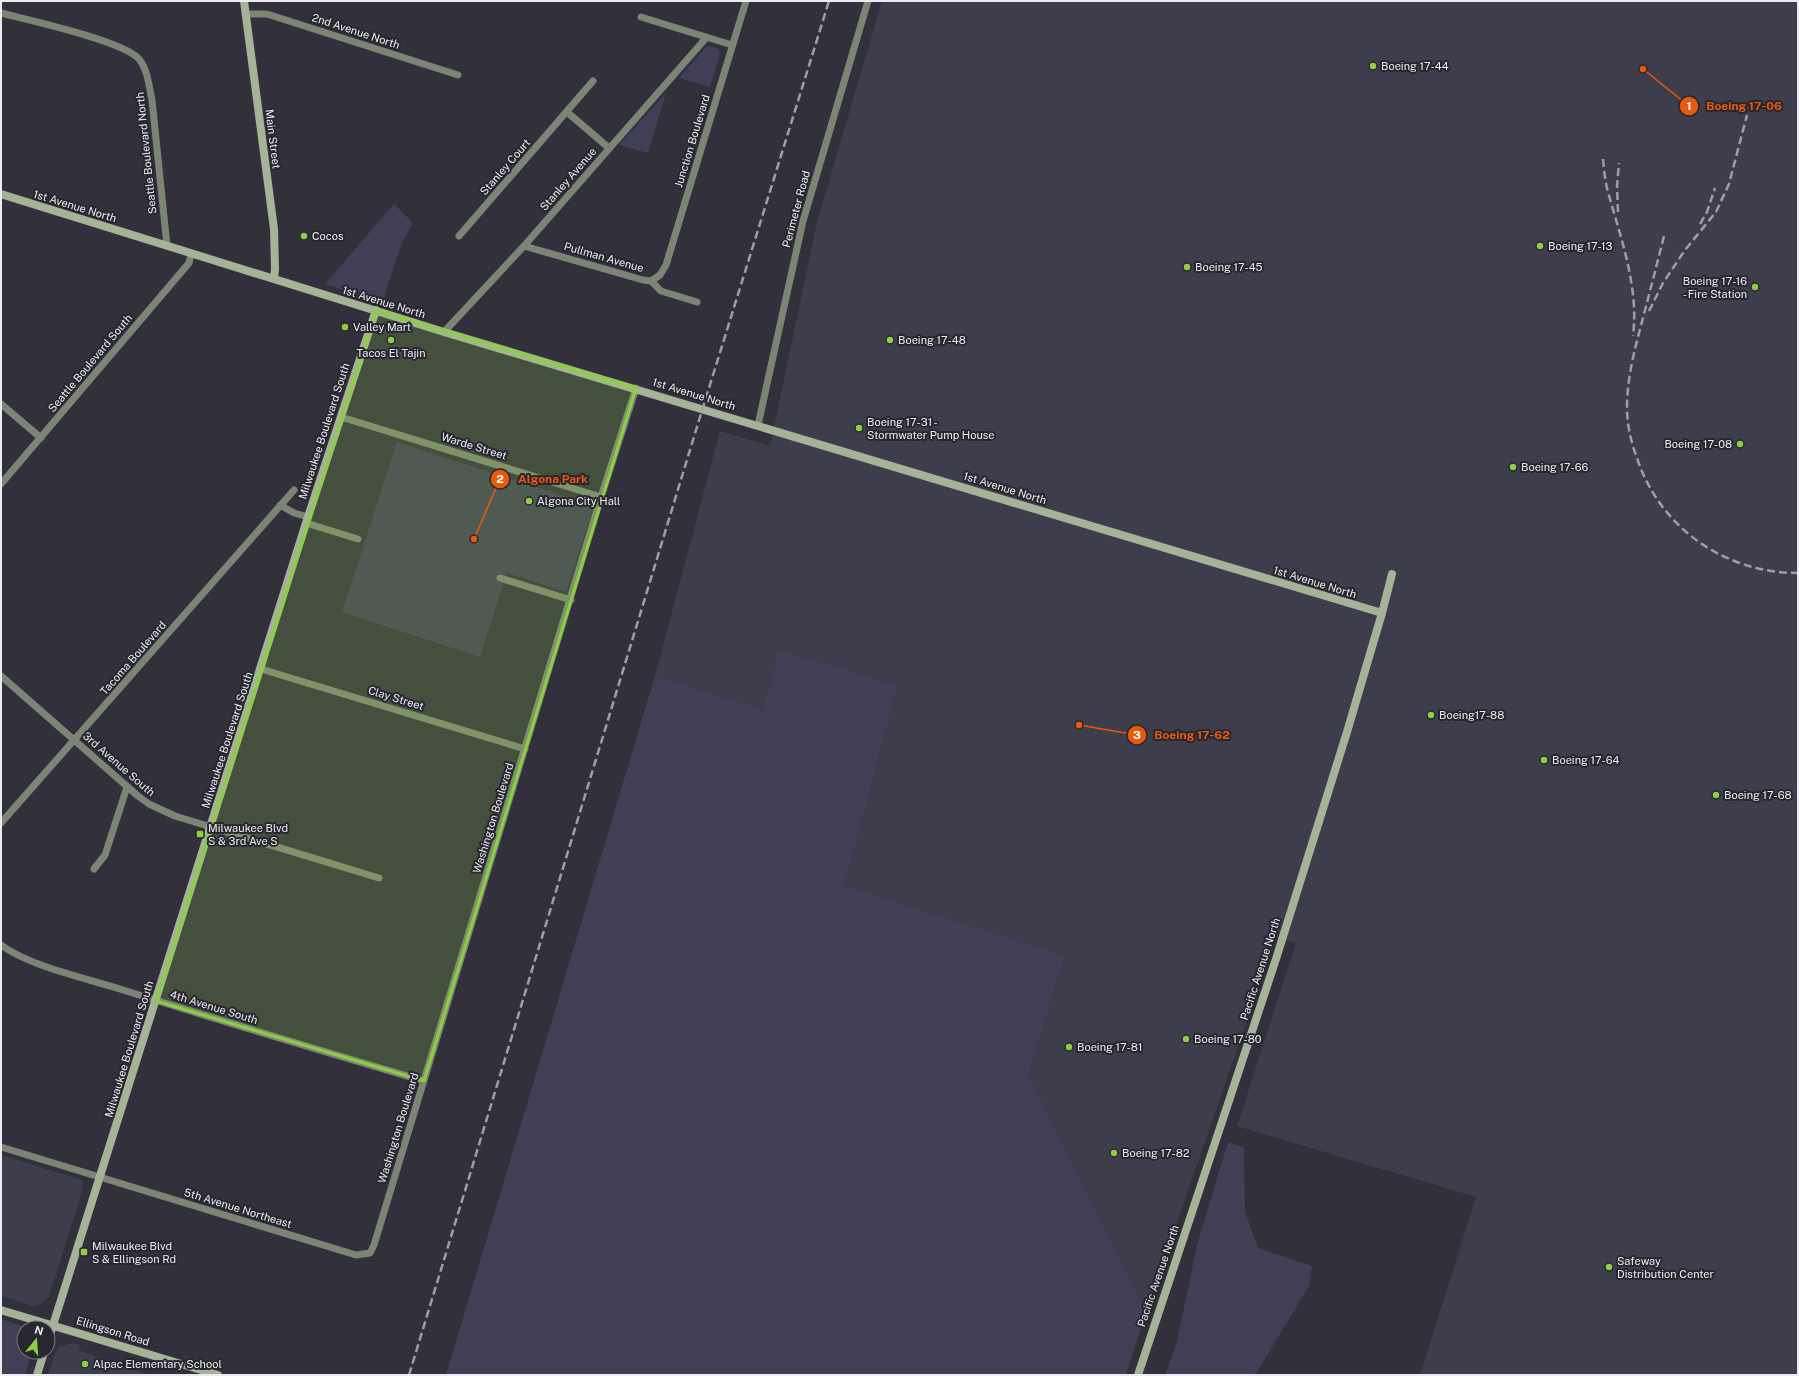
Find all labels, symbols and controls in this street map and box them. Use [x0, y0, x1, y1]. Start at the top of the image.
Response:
street label: 2nd Avenue North [311, 11, 401, 51]
place label: Boeing 17-44 [1381, 60, 1449, 72]
marker: Boeing 17-44 [1368, 61, 1378, 71]
street label: Seattle Boulevard North [134, 91, 158, 215]
street label: Junction Boulevard [672, 93, 712, 189]
callout: Boeing 17-06 [1679, 94, 1790, 118]
text: 1 [1686, 99, 1692, 113]
text: Boeing 17-06 [1706, 99, 1782, 113]
street label: Main Street [263, 109, 283, 169]
street label: Stanley Court [477, 137, 533, 197]
street label: Stanley Avenue [537, 145, 599, 213]
street label: Perimeter Road [780, 169, 812, 249]
street label: 1st Avenue North [32, 188, 118, 224]
place label: Cocos [312, 230, 344, 242]
marker: Cocos [299, 231, 309, 241]
street label: Pullman Avenue [563, 240, 645, 274]
place label: Boeing 17-13 [1548, 240, 1612, 252]
marker: Boeing 17-13 [1535, 241, 1545, 251]
place label: Boeing 17-45 [1195, 261, 1263, 273]
marker: Boeing 17-45 [1182, 262, 1192, 272]
place label: Boeing 17-16 - Fire Station [1683, 275, 1747, 300]
marker: Boeing 17-16 - Fire Station [1750, 282, 1760, 292]
street label: 1st Avenue North [341, 284, 427, 320]
street label: Seattle Boulevard South [46, 312, 134, 414]
place label: Valley Mart [353, 321, 411, 333]
marker: Valley Mart [340, 322, 350, 332]
place label: Boeing 17-48 [898, 334, 966, 346]
marker: Tacos El Tajin [386, 335, 396, 345]
marker: Boeing 17-48 [885, 335, 895, 345]
place label: Tacos El Tajin [356, 347, 426, 359]
street label: Milwaukee Boulevard South [296, 361, 352, 501]
street label: 1st Avenue North [651, 376, 737, 412]
place label: Boeing 17-31 - Stormwater Pump House [867, 416, 995, 441]
marker: Boeing 17-31 - Stormwater Pump House [854, 423, 864, 433]
street label: Warde Street [440, 430, 508, 462]
place label: Boeing 17-08 [1664, 438, 1732, 450]
marker: Boeing 17-08 [1735, 439, 1745, 449]
place label: Boeing 17-66 [1521, 461, 1589, 473]
marker: Boeing 17-66 [1508, 462, 1518, 472]
callout: Algona Park [490, 467, 596, 491]
street label: 1st Avenue North [962, 470, 1048, 506]
text: 2 [496, 472, 504, 486]
text: Algona Park [518, 472, 588, 486]
place label: Algona City Hall [537, 495, 620, 507]
marker: Algona City Hall [524, 496, 534, 506]
street label: 1st Avenue North [1272, 564, 1358, 600]
street label: Tacoma Boulevard [98, 619, 168, 697]
street label: Milwaukee Boulevard South [199, 670, 255, 810]
street label: Clay Street [367, 684, 425, 712]
place label: Boeing17-88 [1439, 709, 1504, 721]
marker: Boeing17-88 [1426, 710, 1436, 720]
callout: Boeing 17-62 [1127, 723, 1238, 747]
text: 3 [1133, 728, 1141, 742]
text: Boeing 17-62 [1154, 728, 1230, 742]
street label: 3rd Avenue South [81, 730, 157, 798]
place label: Boeing 17-64 [1552, 754, 1620, 766]
marker: Boeing 17-64 [1539, 755, 1549, 765]
street label: Washington Boulevard [470, 761, 516, 875]
place label: Boeing 17-68 [1724, 789, 1792, 801]
marker: Boeing 17-68 [1711, 790, 1721, 800]
place label: Milwaukee Blvd S & 3rd Ave S [208, 822, 288, 847]
marker: Milwaukee Blvd S & 3rd Ave S [195, 829, 205, 839]
street label: Pacific Avenue North [1238, 916, 1282, 1022]
street label: Milwaukee Boulevard South [102, 979, 156, 1119]
street label: 4th Avenue South [169, 988, 259, 1026]
place label: Boeing 17-80 [1194, 1033, 1262, 1045]
marker: Boeing 17-80 [1181, 1034, 1191, 1044]
place label: Boeing 17-81 [1077, 1041, 1142, 1053]
marker: Boeing 17-81 [1064, 1042, 1074, 1052]
street label: Washington Boulevard [375, 1071, 421, 1185]
place label: Boeing 17-82 [1122, 1147, 1190, 1159]
marker: Boeing 17-82 [1109, 1148, 1119, 1158]
street label: 5th Avenue Northeast [183, 1186, 293, 1230]
street label: Pacific Avenue North [1135, 1224, 1181, 1328]
place label: Milwaukee Blvd S & Ellingson Rd [92, 1240, 176, 1265]
marker: Milwaukee Blvd S & Ellingson Rd [79, 1247, 89, 1257]
place label: Safeway Distribution Center [1617, 1255, 1714, 1280]
marker: Safeway Distribution Center [1604, 1262, 1614, 1272]
street label: Ellingson Road [75, 1314, 151, 1348]
north arrow [16, 1320, 56, 1360]
text: N [33, 1323, 45, 1337]
place label: Alpac Elementary School [93, 1358, 222, 1370]
marker: Alpac Elementary School [80, 1359, 90, 1369]

